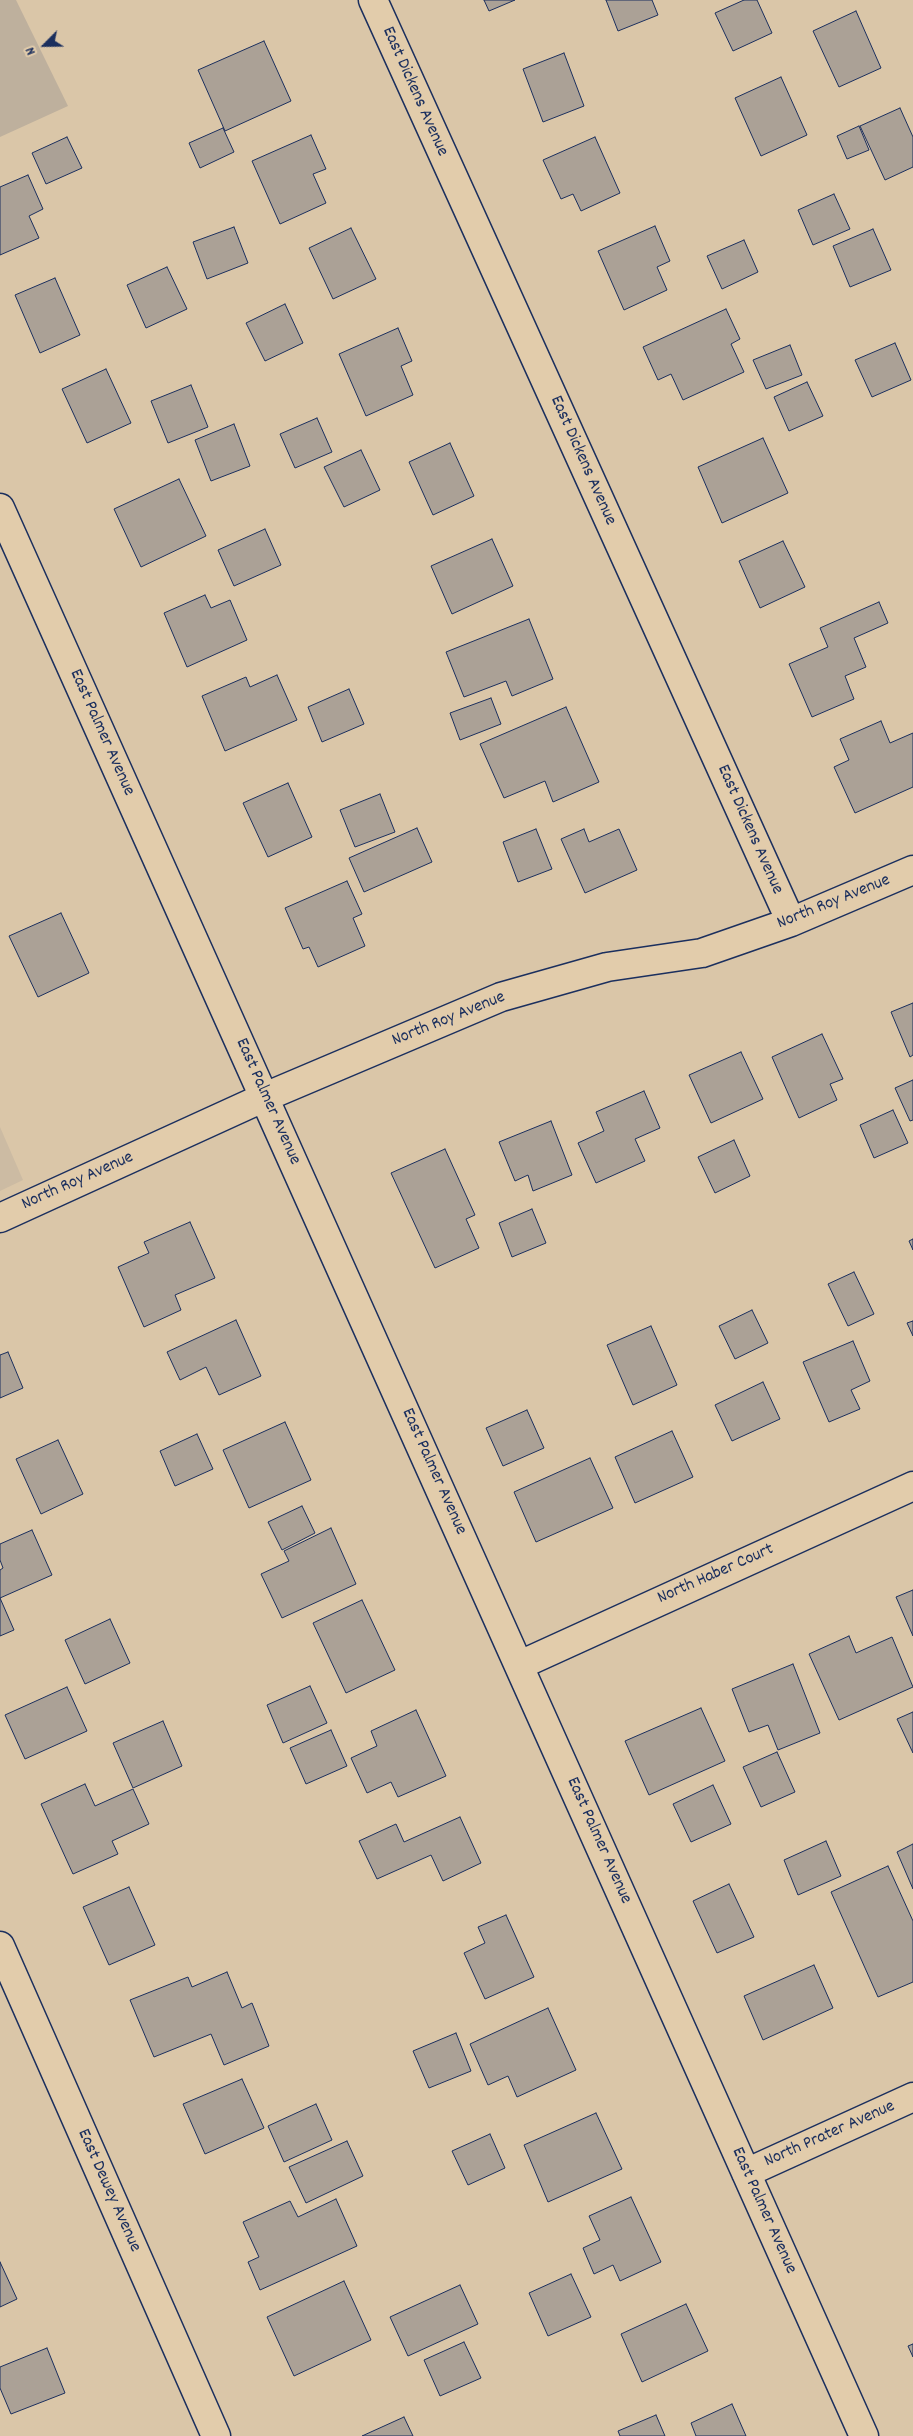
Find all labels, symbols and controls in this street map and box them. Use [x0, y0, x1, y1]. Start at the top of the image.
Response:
north arrow [20, 20, 70, 70]
street label: East Dickens Avenue [376, 24, 452, 160]
text: N [21, 44, 42, 58]
street label: East Dickens Avenue [544, 393, 620, 529]
street label: East Palmer Avenue [63, 666, 139, 800]
street label: East Dickens Avenue [711, 762, 787, 898]
street label: North Roy Avenue [774, 871, 894, 935]
street label: North Roy Avenue [389, 988, 509, 1052]
street label: East Palmer Avenue [229, 1035, 305, 1169]
street label: North Roy Avenue [19, 1148, 137, 1216]
street label: East Palmer Avenue [395, 1405, 471, 1539]
street label: North Haber Court [655, 1540, 777, 1610]
street label: East Palmer Avenue [560, 1774, 636, 1908]
street label: North Prater Avenue [761, 2097, 899, 2173]
street label: East Dewey Avenue [71, 2126, 145, 2256]
street label: East Palmer Avenue [725, 2144, 801, 2278]

